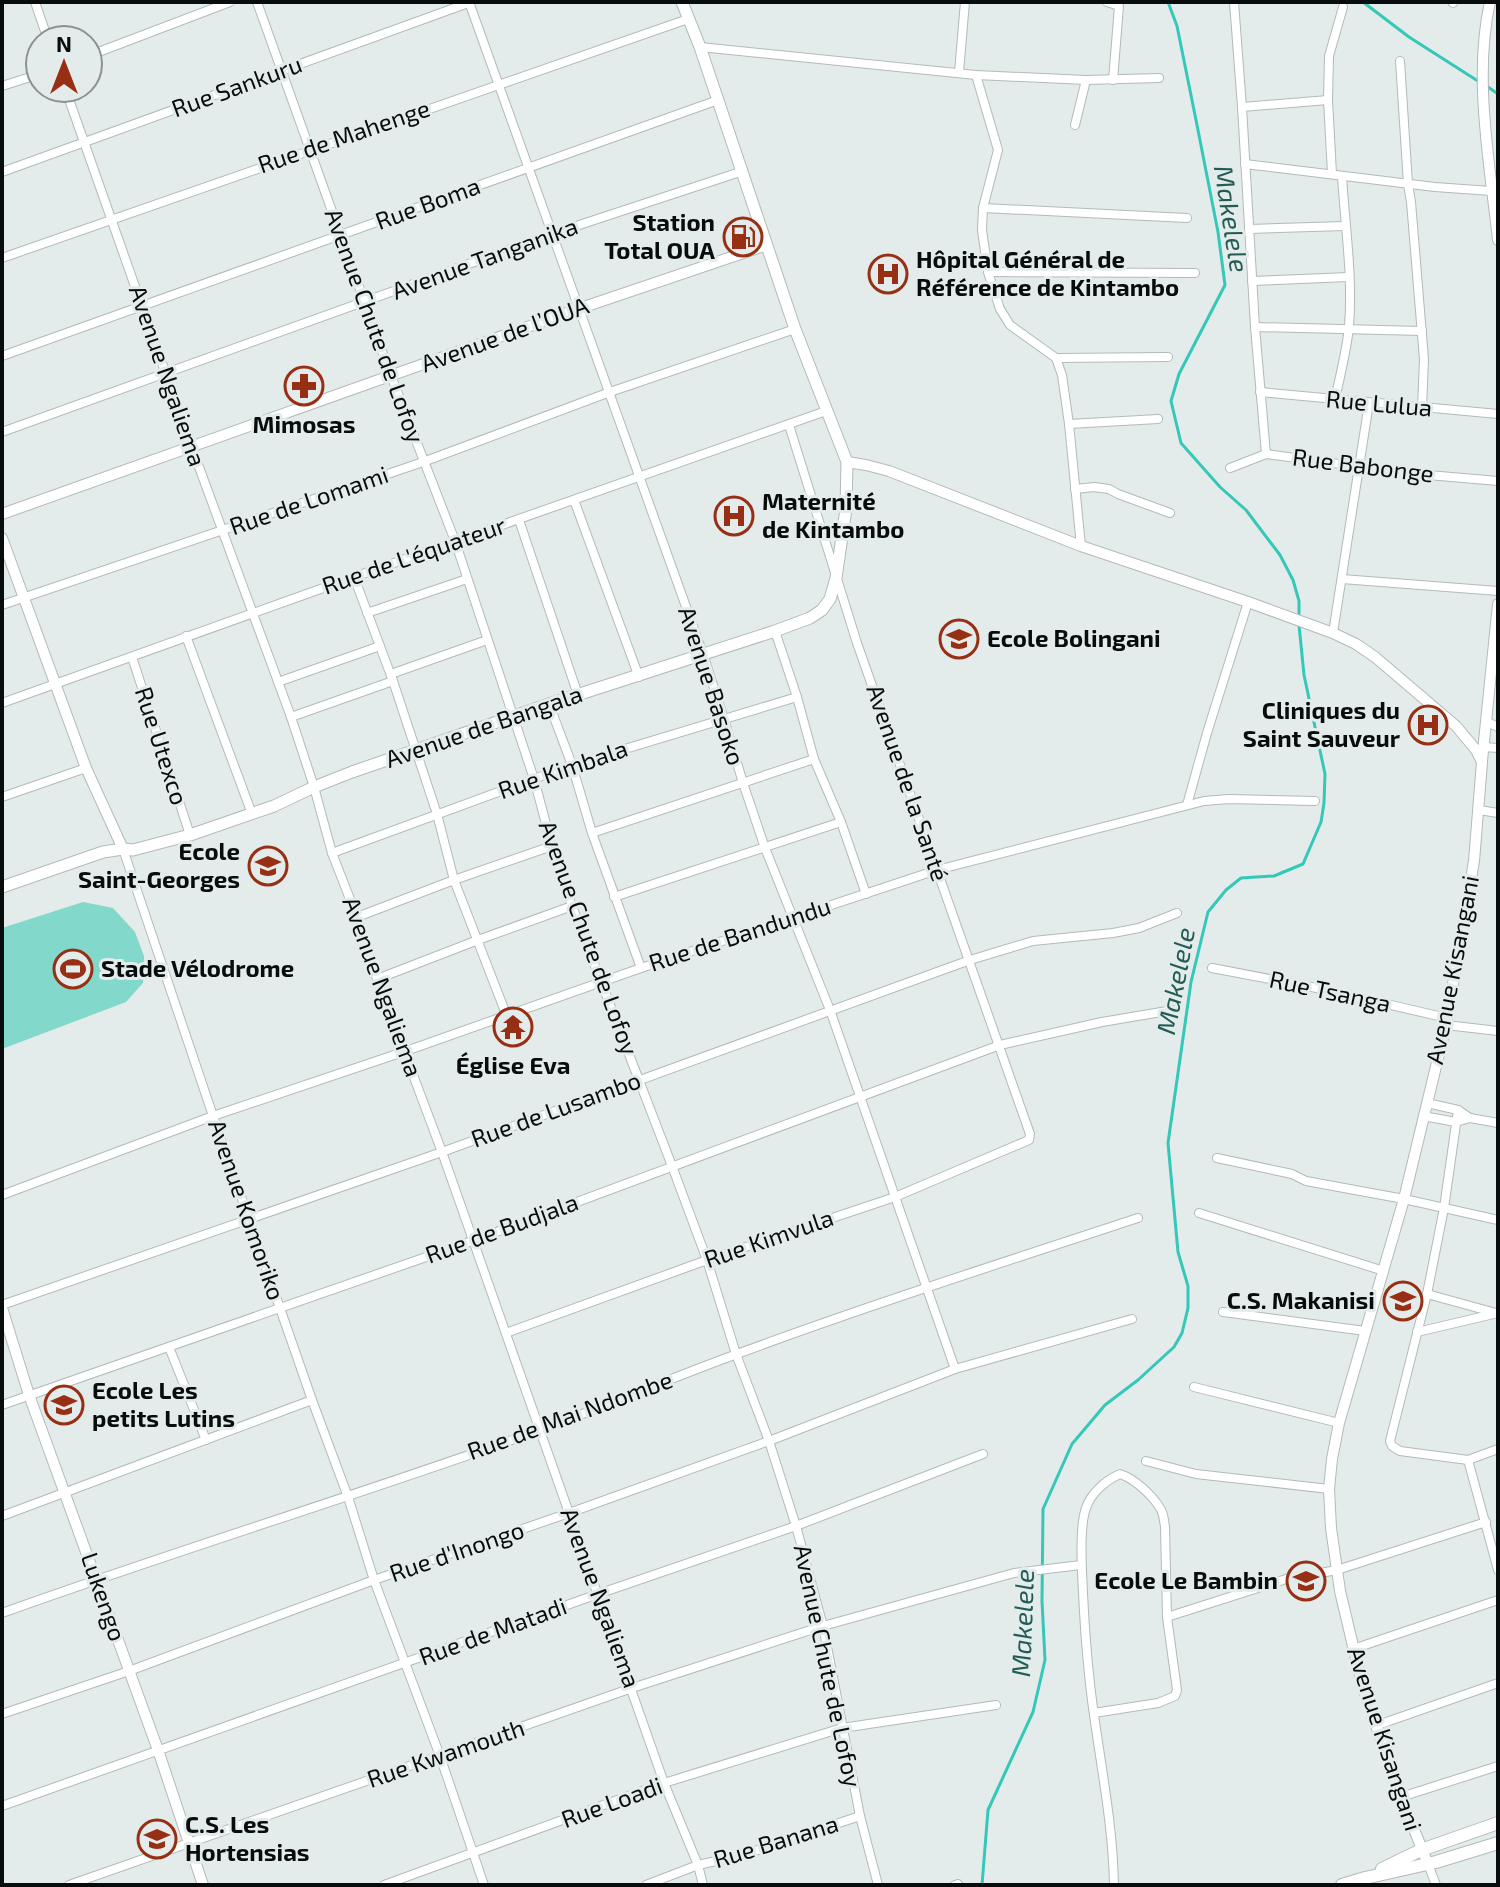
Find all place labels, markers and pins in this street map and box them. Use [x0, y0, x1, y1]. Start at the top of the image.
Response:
place label: Station Total OUA [604, 207, 715, 264]
fuel station icon: Station Total OUA [722, 216, 764, 258]
place label: Hôpital Général de Référence de Kintambo [916, 244, 1179, 301]
hospital icon: Hôpital Général de Référence de Kintambo [867, 253, 909, 295]
pharmacy icon: Mimosas [283, 365, 325, 407]
place label: Mimosas [252, 409, 356, 438]
place label: Maternité de Kintambo [762, 486, 904, 543]
hospital icon: Maternité de Kintambo [713, 495, 755, 537]
school or university icon: Ecole Bolingani [938, 618, 980, 660]
place label: Ecole Bolingani [987, 623, 1161, 652]
place label: Cliniques du Saint Sauveur [1243, 695, 1401, 752]
hospital icon: Cliniques du Saint Sauveur [1407, 704, 1449, 746]
place label: Ecole Saint-Georges [78, 836, 240, 893]
school or university icon: Ecole Saint-Georges [247, 845, 289, 887]
sports icon: Stade Vélodrome [52, 948, 94, 990]
place label: Stade Vélodrome [101, 953, 294, 982]
temple icon: Église Eva [492, 1006, 534, 1048]
place label: Église Eva [456, 1050, 570, 1079]
school or university icon: C.S. Makanisi [1382, 1280, 1424, 1322]
place label: C.S. Makanisi [1227, 1285, 1375, 1314]
place label: Ecole Les petits Lutins [92, 1375, 235, 1432]
school or university icon: Ecole Les petits Lutins [43, 1384, 85, 1426]
school or university icon: Ecole Le Bambin [1285, 1560, 1327, 1602]
place label: Ecole Le Bambin [1094, 1565, 1278, 1594]
place label: C.S. Les Hortensias [185, 1809, 310, 1866]
school or university icon: C.S. Les Hortensias [136, 1818, 178, 1860]

